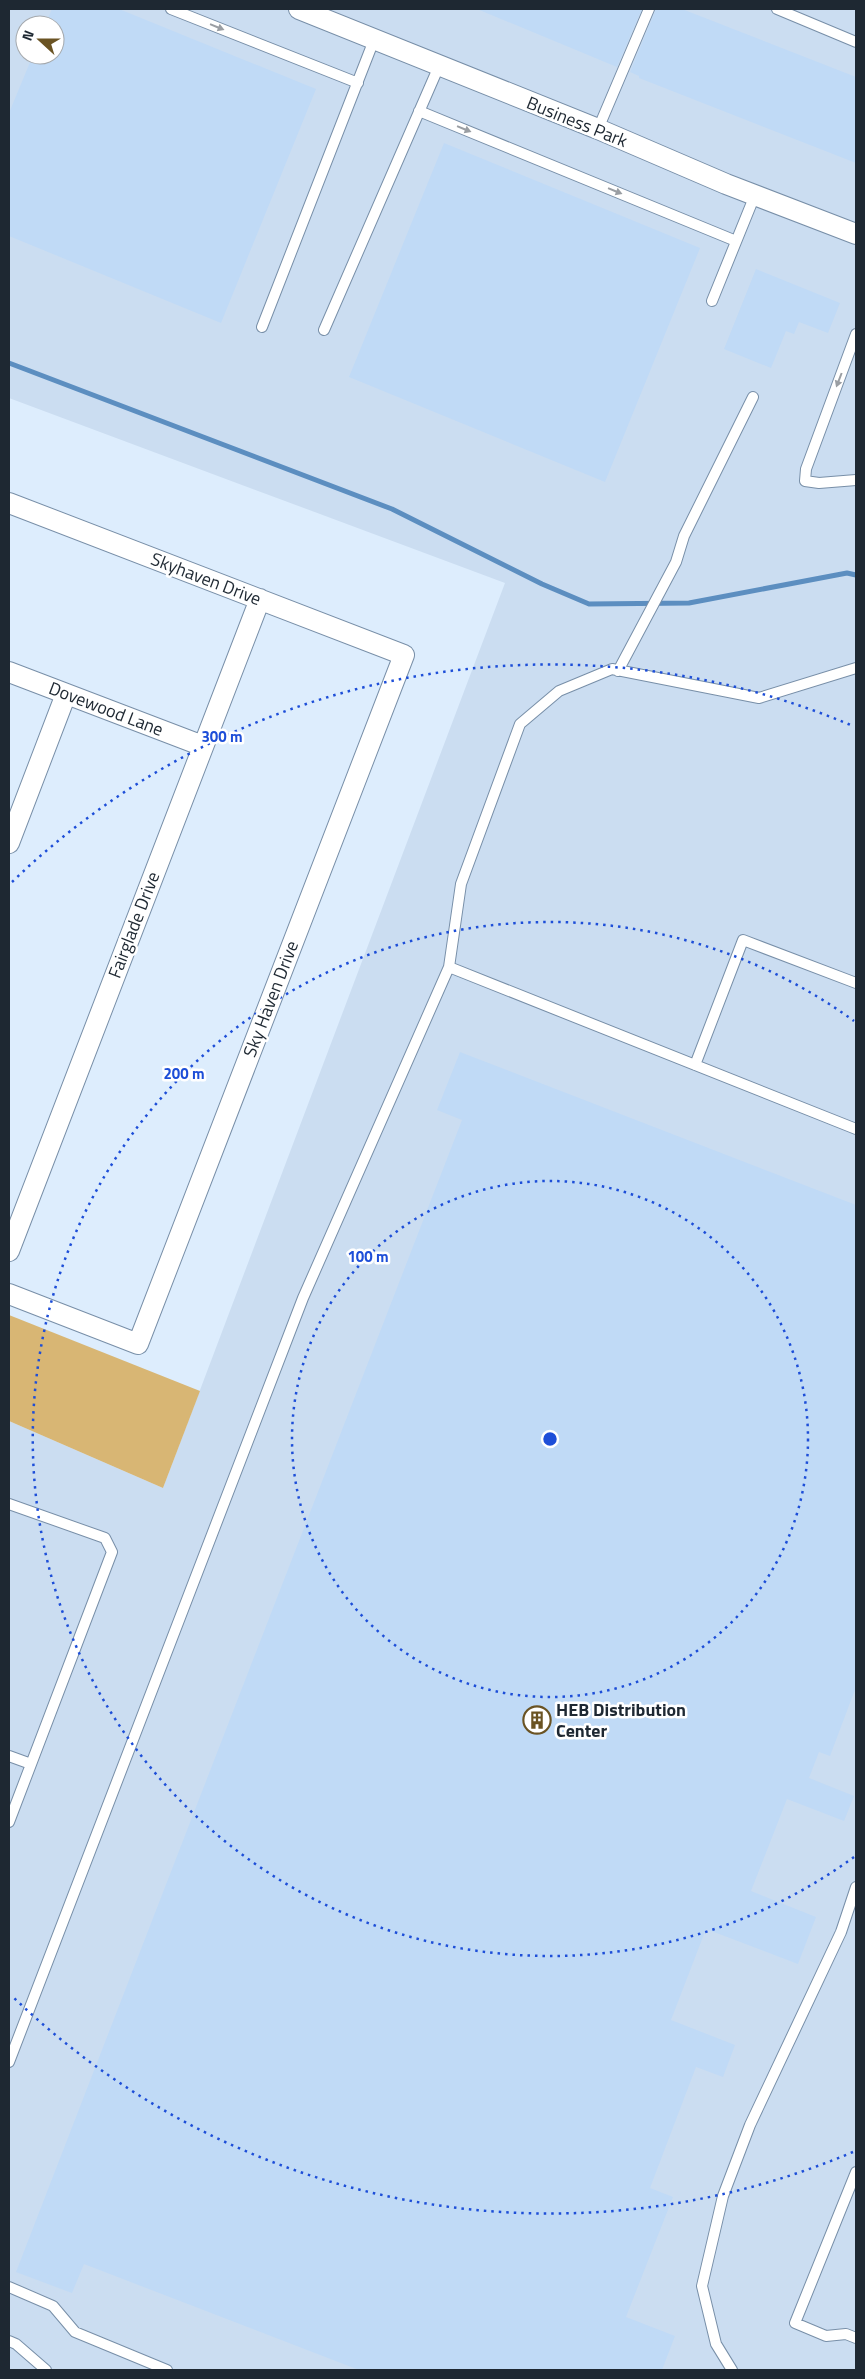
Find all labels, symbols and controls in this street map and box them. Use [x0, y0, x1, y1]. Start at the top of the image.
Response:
north arrow [15, 15, 65, 65]
one-way arrow [210, 23, 225, 31]
text: N [16, 27, 39, 43]
street label: Business Park [523, 89, 632, 154]
one-way arrow [457, 126, 472, 134]
one-way arrow [608, 188, 622, 196]
one-way arrow [835, 372, 842, 387]
street label: Skyhaven Drive [147, 545, 265, 612]
street label: Dovewood Lane [45, 674, 167, 743]
text: 300 m [201, 725, 243, 748]
street label: Fairglade Drive [101, 868, 166, 982]
street label: Sky Haven Drive [236, 937, 305, 1061]
text: 200 m [163, 1062, 205, 1085]
text: 100 m [347, 1245, 389, 1268]
centre of rings [541, 1430, 559, 1448]
place label: HEB Distribution Center [556, 1696, 686, 1744]
building icon: HEB Distribution Center [522, 1705, 552, 1735]

